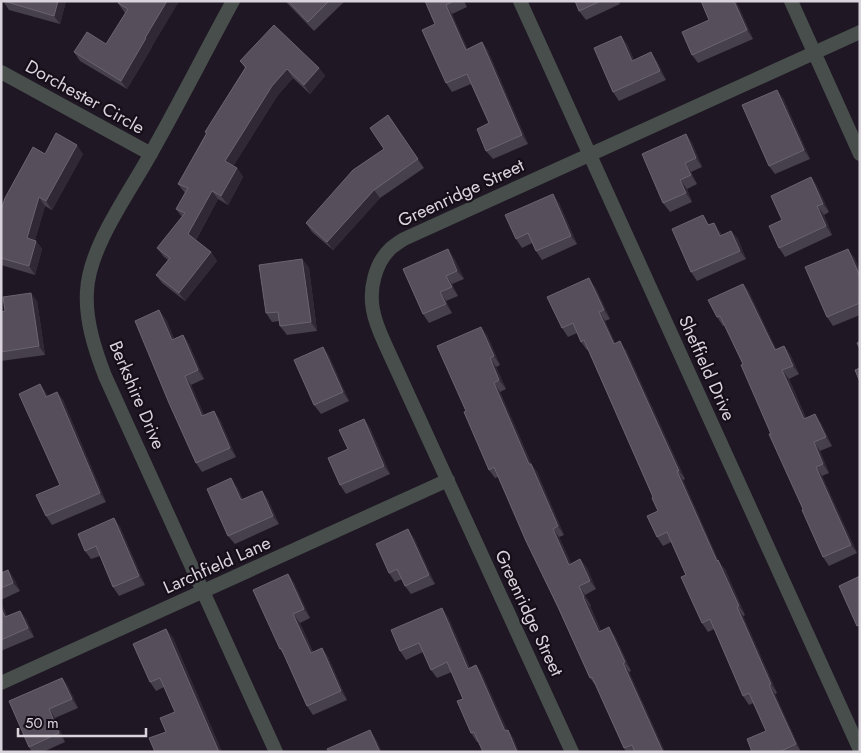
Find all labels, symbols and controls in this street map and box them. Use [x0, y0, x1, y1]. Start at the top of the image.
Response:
street label: Dorchester Circle [21, 53, 149, 141]
street label: Greenridge Street [393, 152, 529, 234]
street label: Sheffield Drive [672, 311, 742, 425]
street label: Berkshire Drive [102, 337, 172, 453]
street label: Larchfield Lane [159, 530, 275, 600]
street label: Greenridge Street [488, 545, 570, 681]
scale bar [18, 706, 145, 738]
text: 50 m [25, 712, 59, 734]

